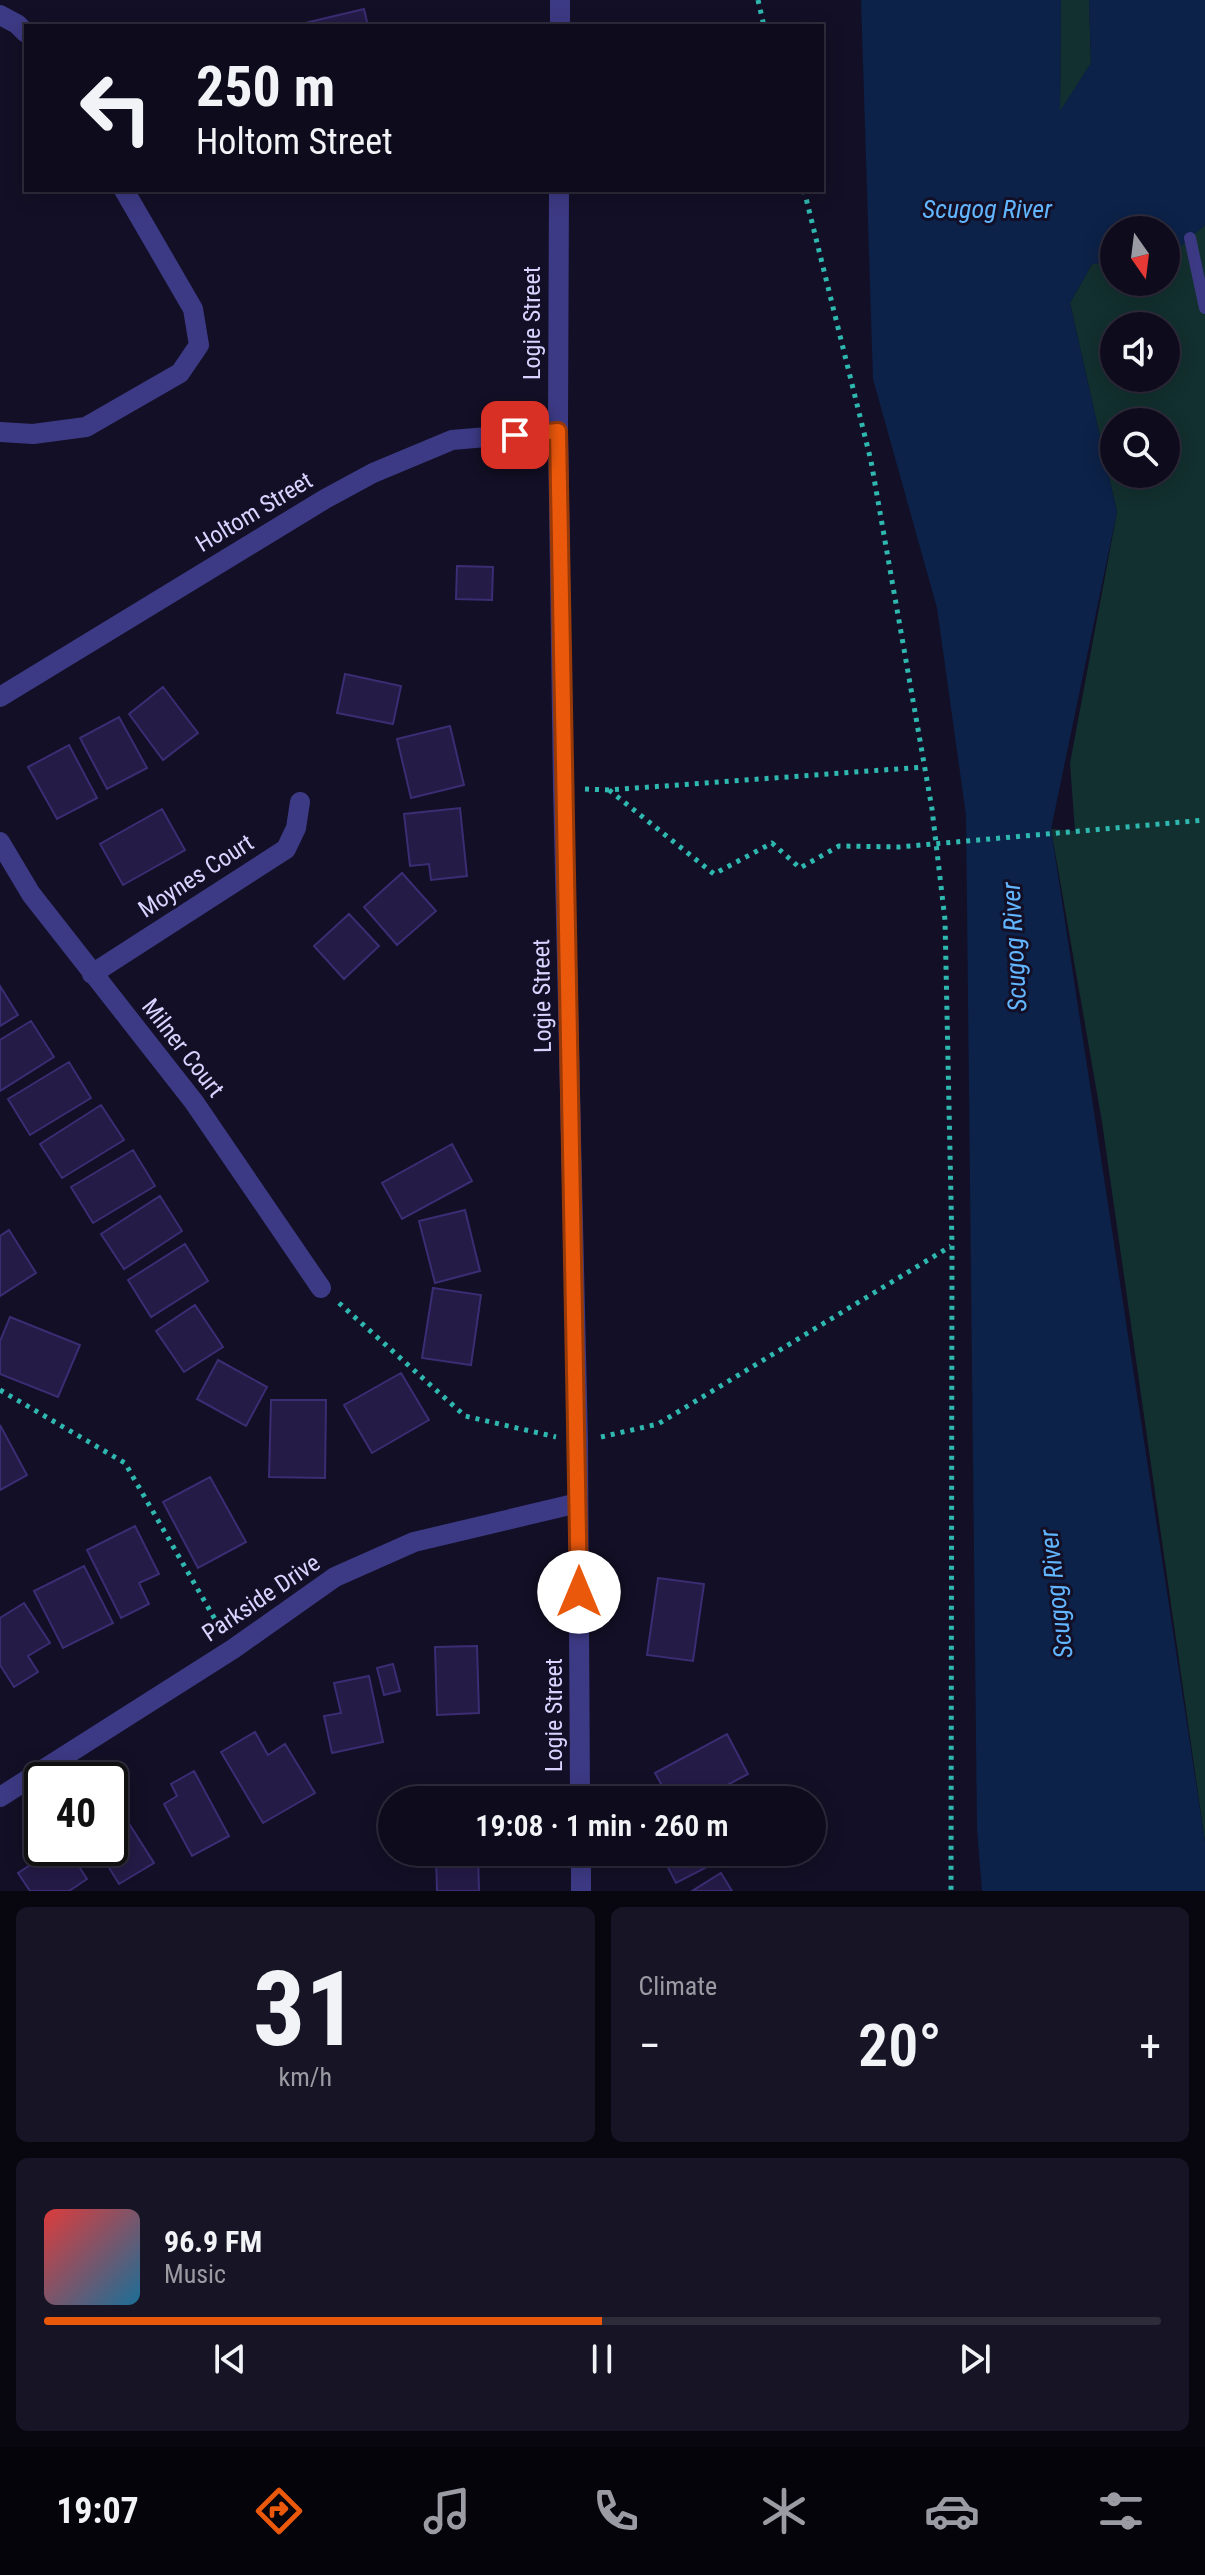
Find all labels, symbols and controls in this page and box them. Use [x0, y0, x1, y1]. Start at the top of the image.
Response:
text: 250 m [196, 54, 335, 120]
icon: left [64, 56, 168, 160]
text: Holtom Street [196, 121, 393, 163]
water label: Scugog River [922, 194, 1053, 224]
north arrow [1100, 216, 1180, 296]
map controls [1100, 216, 1180, 488]
street label: Logie Street [518, 266, 546, 380]
button: sound [1100, 312, 1180, 392]
pin [481, 401, 549, 469]
button: search [1100, 408, 1180, 488]
icon: arrive [493, 413, 537, 457]
street label: Holtom Street [191, 466, 317, 558]
street label: Moynes Court [133, 828, 259, 924]
water label: Scugog River [996, 880, 1032, 1013]
street label: Logie Street [527, 939, 557, 1053]
street label: Milner Court [136, 993, 230, 1103]
water label: Scugog River [1033, 1527, 1079, 1660]
street label: Parkside Drive [197, 1548, 325, 1648]
position arrow [537, 1550, 621, 1634]
street label: Logie Street [540, 1658, 568, 1772]
speed limit sign: 40 [24, 1762, 128, 1866]
text: 19:08 · 1 min · 260 m [475, 1808, 729, 1843]
text: 31 [253, 1949, 358, 2070]
text: Climate [639, 1971, 717, 2001]
text: 20° [858, 2010, 942, 2081]
text: − [639, 2020, 661, 2072]
text: + [1139, 2020, 1161, 2072]
text: km/h [279, 2062, 332, 2092]
text: 96.9 FM [164, 2224, 262, 2259]
text: Music [164, 2259, 226, 2289]
icon: previous [208, 2337, 252, 2381]
icon: pause [580, 2337, 624, 2381]
icon: next [953, 2337, 997, 2381]
icon: directions [251, 2483, 307, 2539]
icon: music [419, 2483, 475, 2539]
icon: phone [588, 2483, 644, 2539]
icon: climate [756, 2483, 812, 2539]
icon: car [924, 2483, 980, 2539]
icon: filters [1093, 2483, 1149, 2539]
text: 19:07 [56, 2490, 139, 2532]

